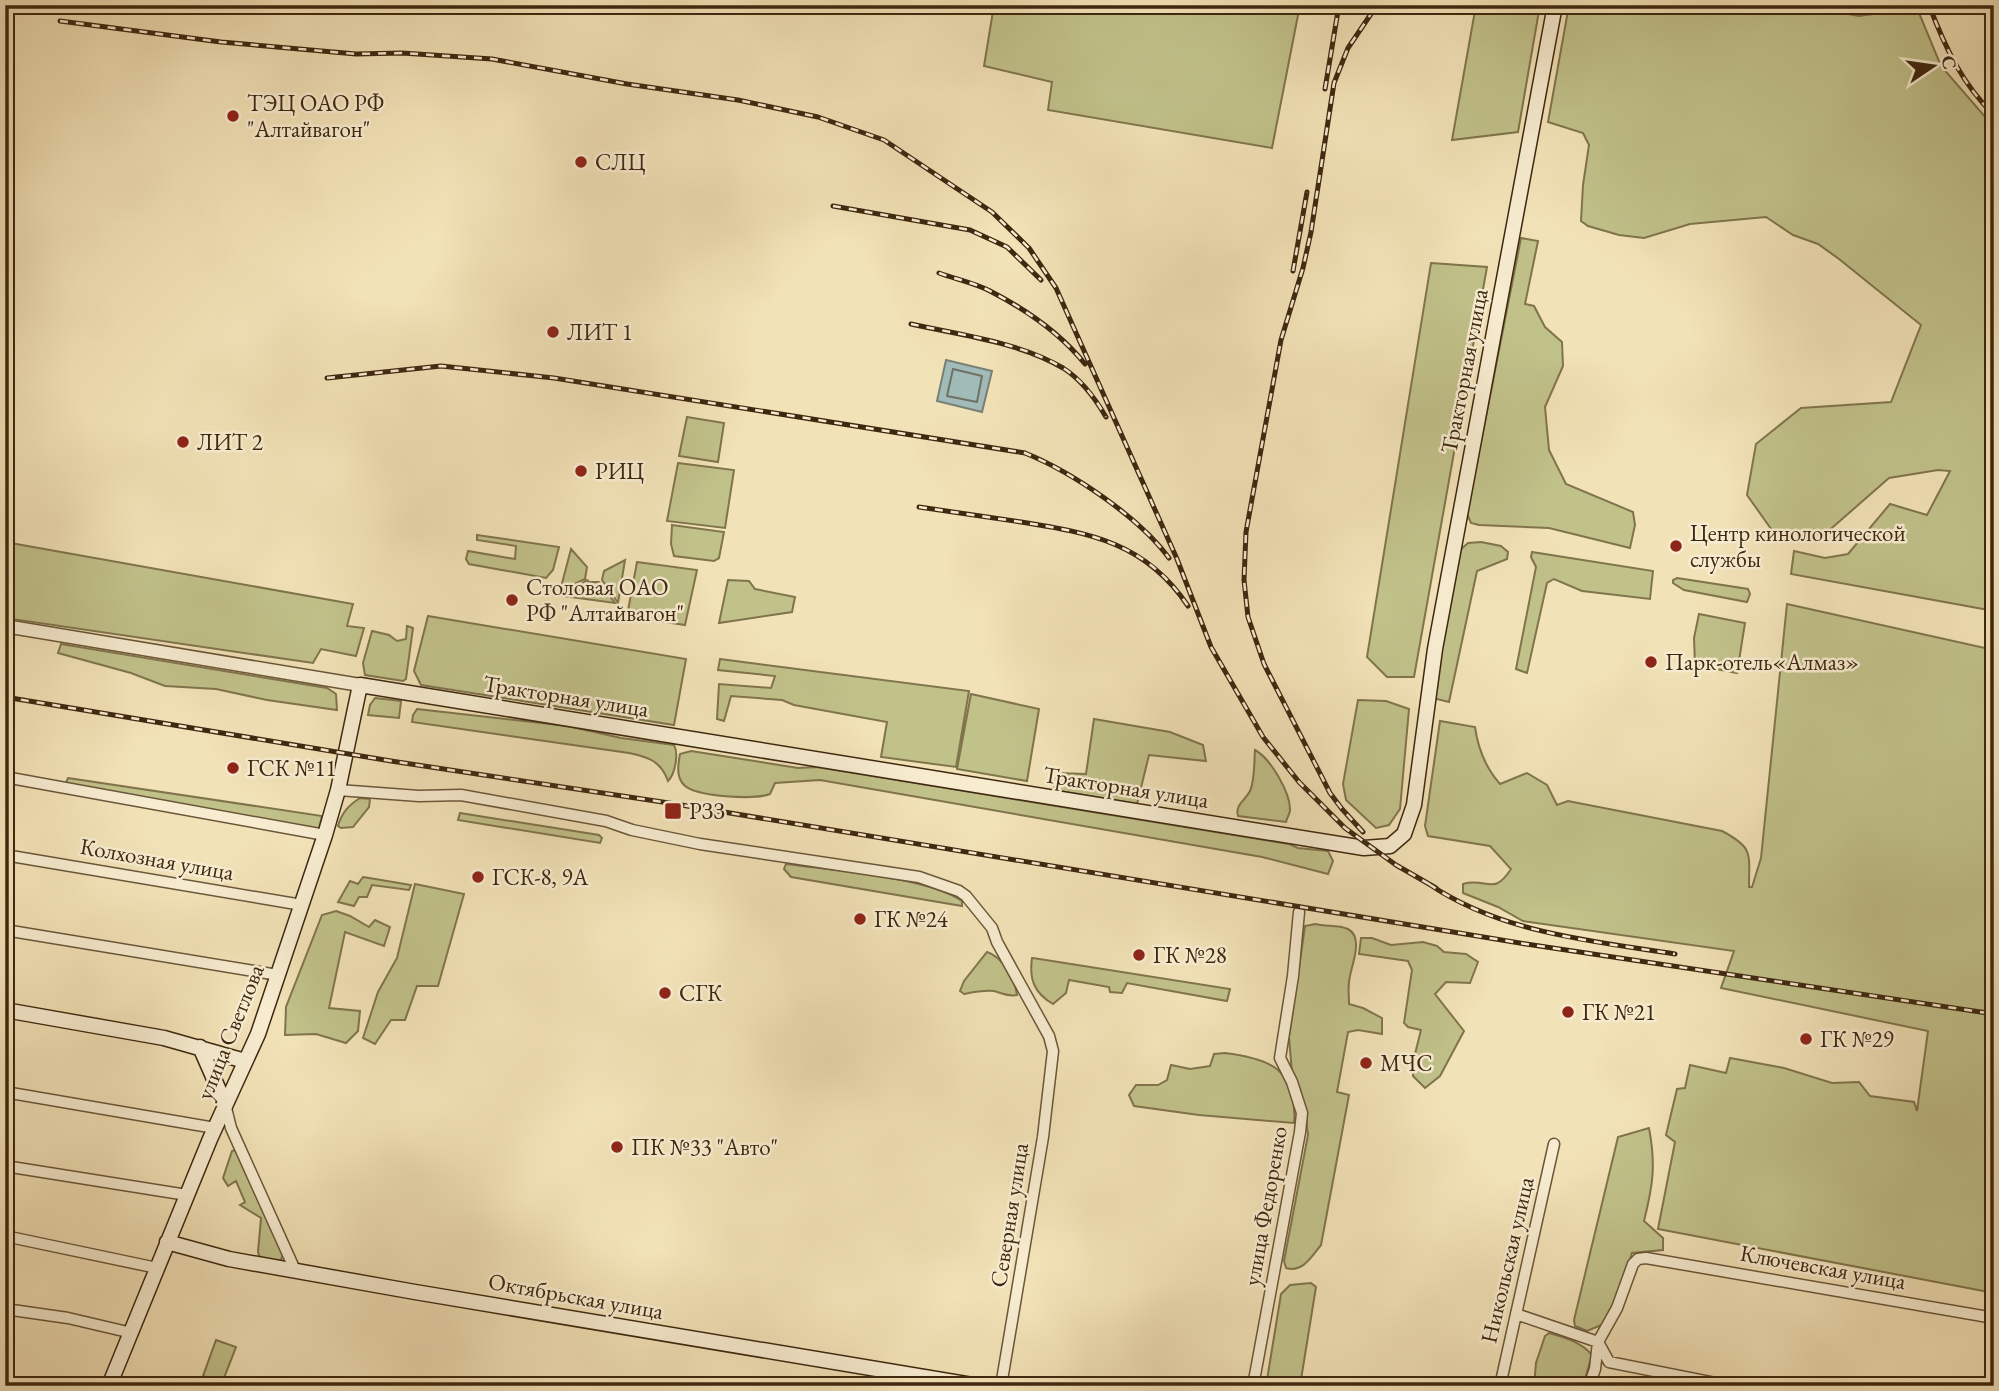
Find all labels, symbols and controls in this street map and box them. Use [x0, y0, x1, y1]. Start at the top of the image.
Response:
north arrow [1898, 32, 1968, 102]
text: С [1935, 53, 1963, 72]
place label: ТЭЦ ОАО РФ "Алтайвагон" [247, 88, 384, 144]
marker: ТЭЦ ОАО РФ "Алтайвагон" [225, 108, 241, 124]
place label: СЛЦ [595, 147, 646, 177]
marker: СЛЦ [573, 154, 589, 170]
street label: Тракторная улица [1433, 285, 1495, 456]
place label: ЛИТ 1 [567, 317, 633, 347]
marker: ЛИТ 1 [545, 324, 561, 340]
place label: ЛИТ 2 [197, 427, 263, 457]
marker: ЛИТ 2 [175, 434, 191, 450]
place label: РИЦ [595, 456, 644, 486]
marker: РИЦ [573, 463, 589, 479]
place label: Центр кинологической службы [1690, 518, 1906, 574]
marker: Центр кинологической службы [1668, 538, 1684, 554]
place label: Столовая ОАО РФ "Алтайвагон" [526, 572, 684, 628]
marker: Столовая ОАО РФ "Алтайвагон" [504, 592, 520, 608]
place label: Парк-отель«Алмаз» [1665, 647, 1859, 677]
marker: Парк-отель«Алмаз» [1643, 654, 1659, 670]
street label: Тракторная улица [481, 668, 652, 724]
place label: ГСК №11 [247, 753, 337, 783]
street label: Тракторная улица [1041, 759, 1212, 815]
marker: ГСК №11 [225, 760, 241, 776]
place label: РЗЗ [689, 796, 725, 826]
marker: РЗЗ [663, 801, 683, 821]
street label: Колхозная улица [78, 831, 237, 887]
place label: ГСК-8, 9А [492, 862, 589, 892]
marker: ГСК-8, 9А [470, 869, 486, 885]
place label: ГК №24 [874, 904, 949, 934]
marker: ГК №24 [852, 911, 868, 927]
place label: ГК №28 [1153, 940, 1227, 970]
marker: ГК №28 [1131, 947, 1147, 963]
street label: улица Светлова [189, 959, 271, 1104]
place label: СГК [679, 978, 723, 1008]
marker: СГК [657, 985, 673, 1001]
place label: ГК №21 [1582, 997, 1656, 1027]
marker: ГК №21 [1560, 1004, 1576, 1020]
place label: ГК №29 [1820, 1024, 1894, 1054]
marker: ГК №29 [1798, 1031, 1814, 1047]
place label: МЧС [1380, 1048, 1433, 1078]
marker: МЧС [1358, 1055, 1374, 1071]
street label: улица Федоренко [1236, 1124, 1294, 1288]
place label: ПК №33 "Авто" [631, 1132, 778, 1162]
marker: ПК №33 "Авто" [609, 1139, 625, 1155]
street label: Северная улица [983, 1140, 1035, 1289]
street label: Никольская улица [1473, 1173, 1541, 1346]
street label: Ключевская улица [1738, 1238, 1909, 1296]
street label: Октябрьская улица [486, 1266, 667, 1326]

